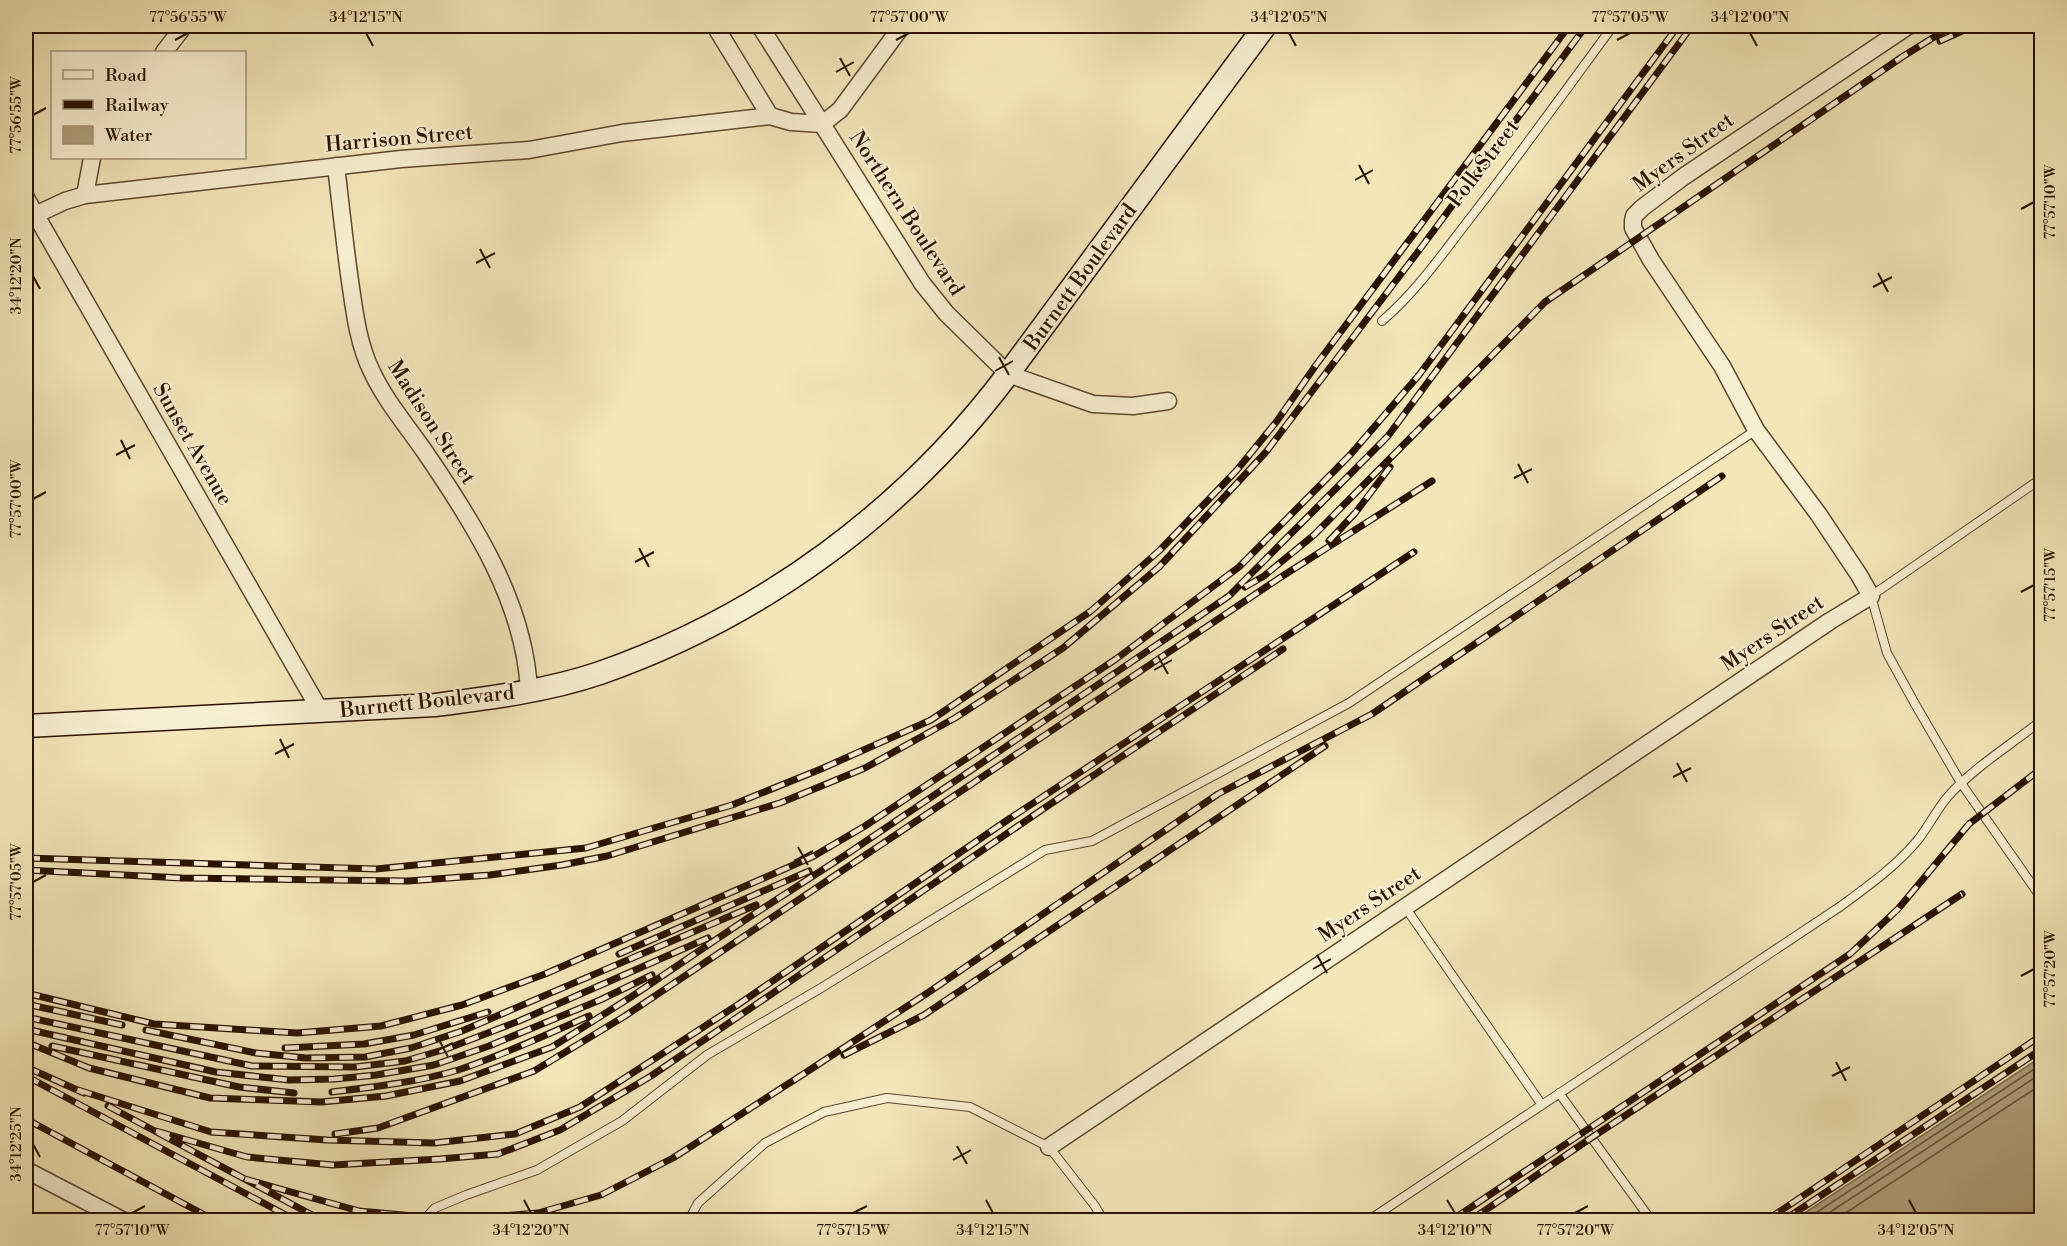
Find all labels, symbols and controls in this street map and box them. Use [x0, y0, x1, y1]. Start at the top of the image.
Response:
text: 77°56'55"W [149, 8, 227, 27]
text: 34°12'15"N [329, 8, 403, 27]
text: 77°57'00"W [870, 8, 949, 27]
text: 34°12'05"N [1251, 8, 1327, 27]
text: 77°57'05"W [1592, 8, 1669, 27]
text: 34°12'00"N [1711, 8, 1789, 27]
legend [51, 51, 246, 159]
text: Road [105, 64, 148, 87]
text: 77°56'55"W [7, 76, 26, 154]
text: Railway [105, 94, 169, 117]
street label: Myers Street [1628, 107, 1740, 198]
street label: Polk Street [1442, 114, 1526, 213]
street label: Harrison Street [324, 120, 475, 158]
text: Water [104, 124, 153, 147]
street label: Northern Boulevard [843, 126, 969, 301]
text: 77°57'10"W [2041, 164, 2060, 239]
street label: Burnett Boulevard [1018, 199, 1143, 357]
text: 34°12'20"N [7, 237, 26, 315]
street label: Madison Street [381, 356, 481, 490]
street label: Sunset Avenue [147, 379, 238, 510]
text: 77°57'00"W [7, 459, 26, 538]
text: 77°57'15"W [2041, 548, 2060, 622]
street label: Myers Street [1716, 590, 1829, 678]
street label: Burnett Boulevard [337, 680, 516, 724]
text: 77°57'05"W [7, 843, 26, 920]
street label: Myers Street [1313, 861, 1426, 949]
text: 77°57'20"W [2041, 930, 2060, 1008]
text: 34°12'25"N [7, 1106, 26, 1182]
text: 77°57'10"W [95, 1221, 170, 1240]
text: 34°12'20"N [492, 1221, 570, 1240]
text: 77°57'15"W [816, 1221, 890, 1240]
text: 34°12'15"N [956, 1221, 1030, 1240]
text: 34°12'10"N [1418, 1221, 1492, 1240]
text: 77°57'20"W [1536, 1221, 1614, 1240]
text: 34°12'05"N [1878, 1221, 1954, 1240]

